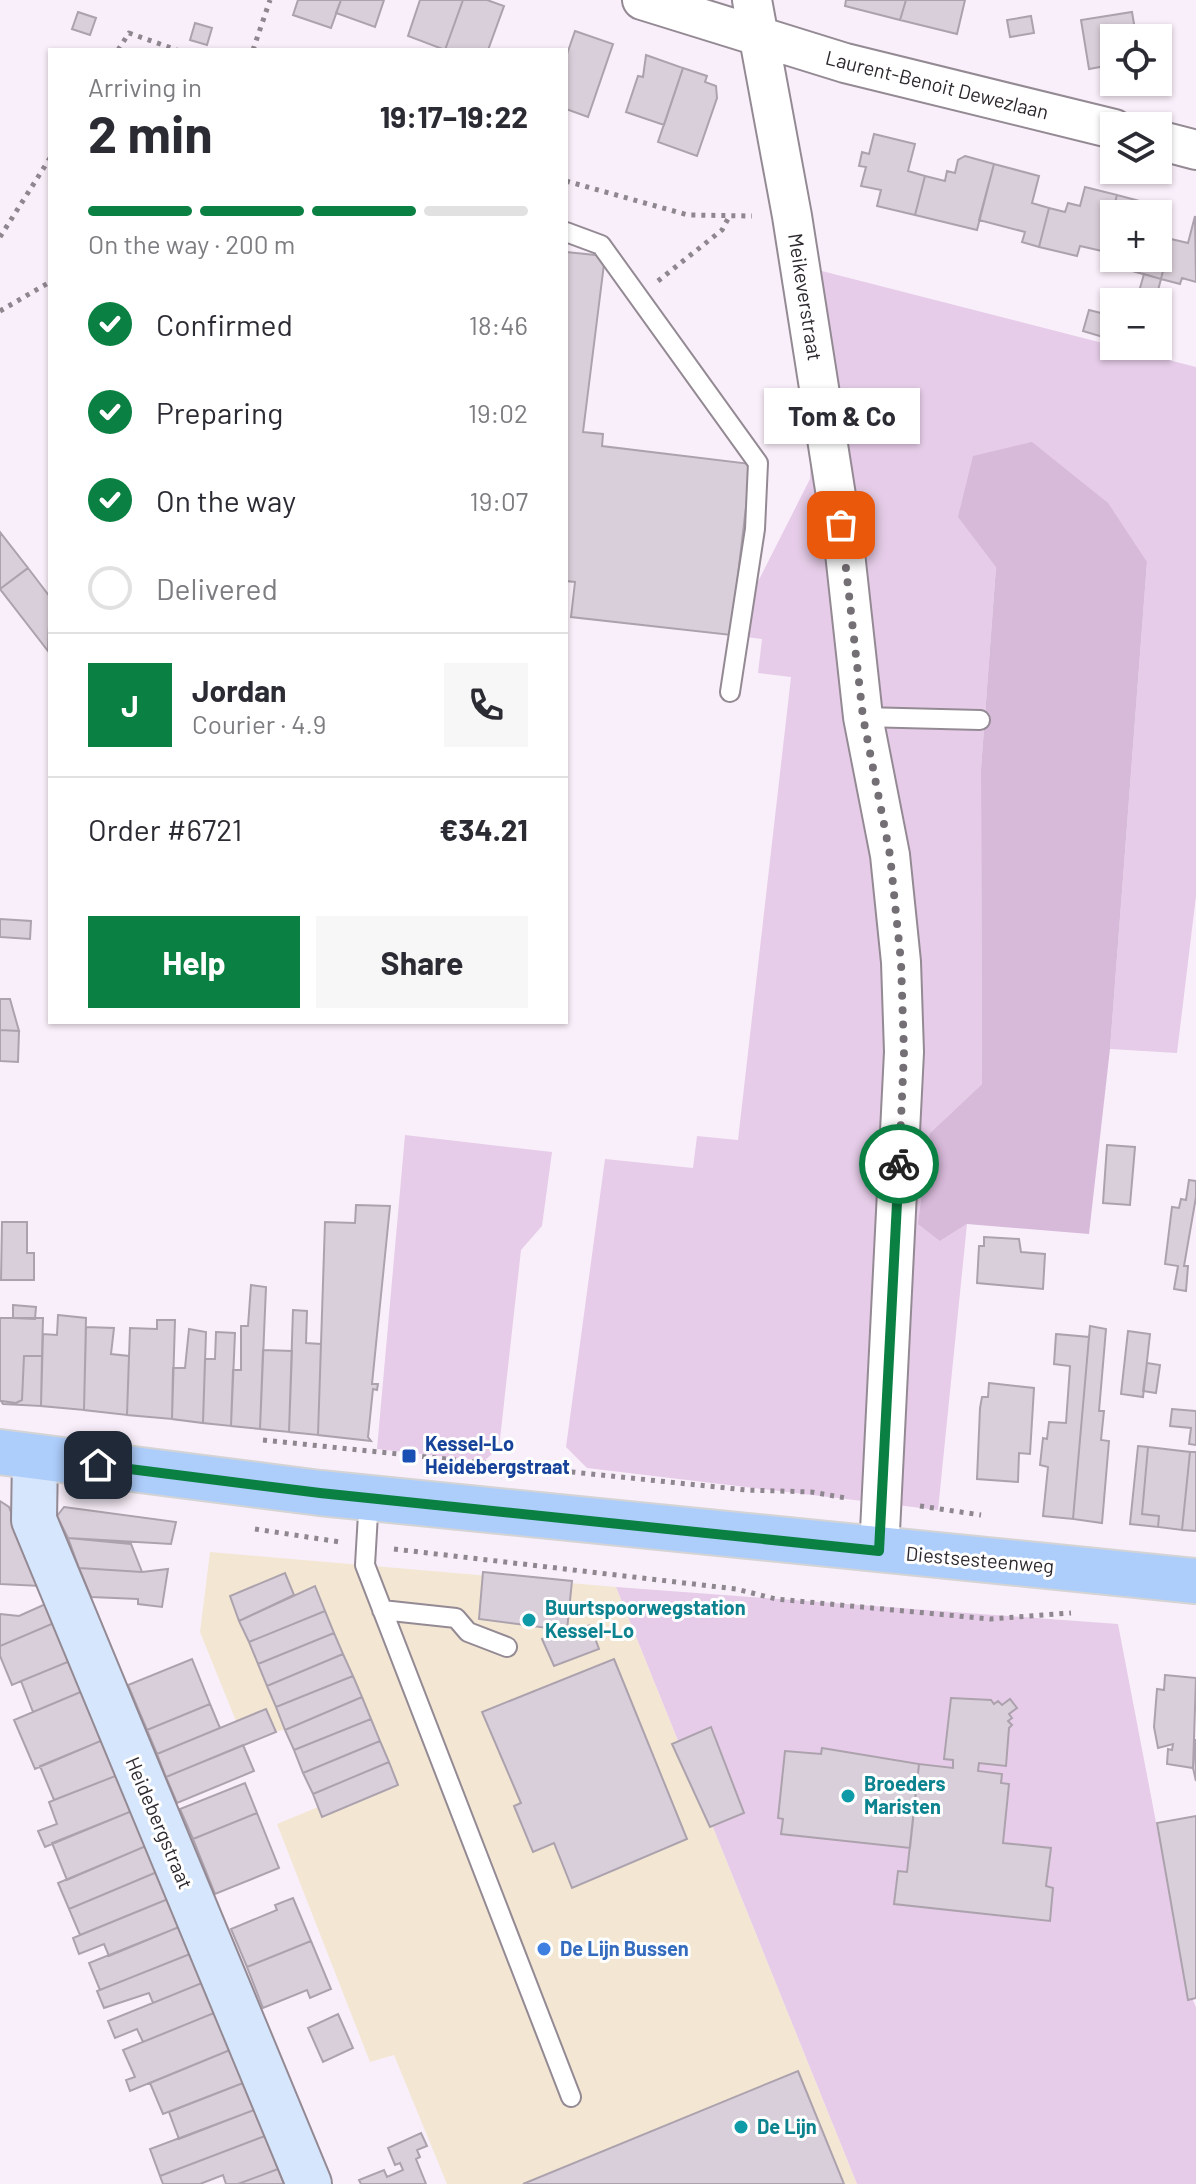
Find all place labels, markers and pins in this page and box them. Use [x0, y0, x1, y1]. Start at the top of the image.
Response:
callout: Tom & Co [763, 389, 919, 445]
pin [807, 491, 875, 559]
pin [64, 1431, 132, 1499]
place label: Kessel-Lo Heidebergstraat [425, 1431, 570, 1478]
marker: Kessel-Lo Heidebergstraat [400, 1447, 418, 1465]
place label: Buurtspoorwegstation Kessel-Lo [545, 1595, 746, 1642]
marker: Buurtspoorwegstation Kessel-Lo [520, 1611, 538, 1629]
place label: Broeders Maristen [864, 1771, 946, 1818]
marker: Broeders Maristen [839, 1787, 857, 1805]
place label: De Lijn Bussen [560, 1936, 689, 1960]
marker: De Lijn Bussen [535, 1940, 553, 1958]
place label: De Lijn [757, 2114, 817, 2138]
marker: De Lijn [732, 2118, 750, 2136]

